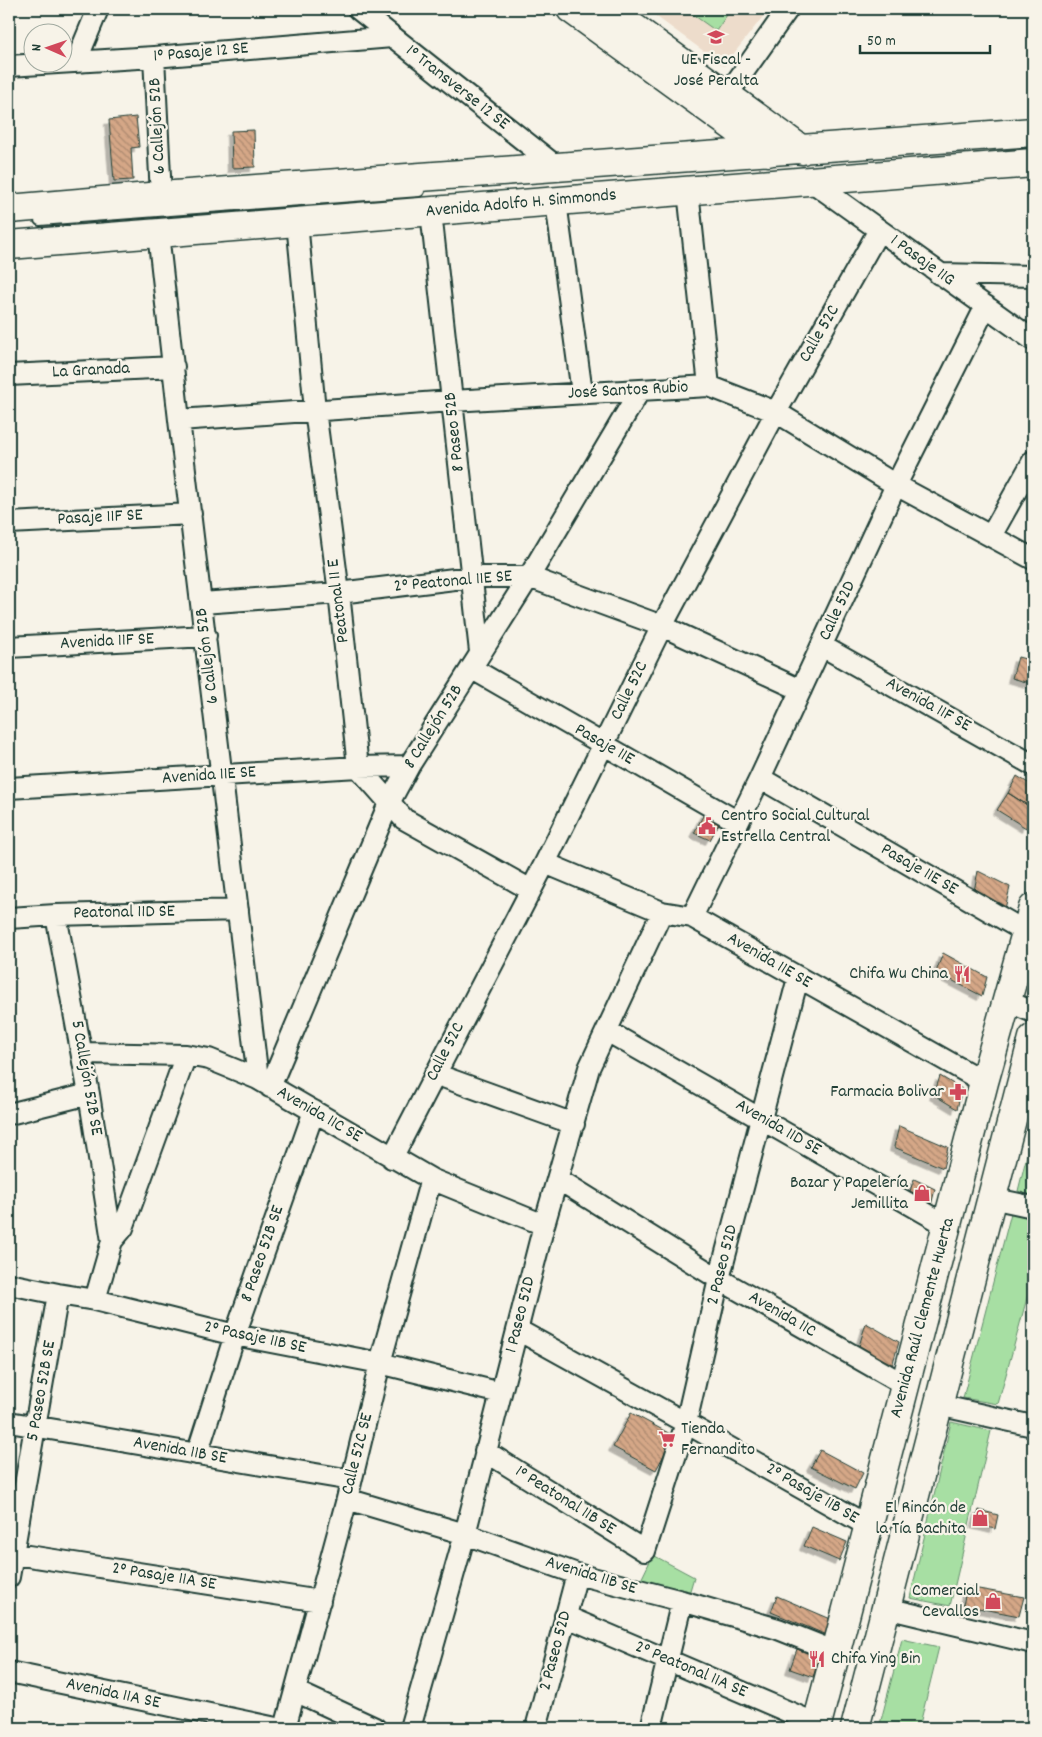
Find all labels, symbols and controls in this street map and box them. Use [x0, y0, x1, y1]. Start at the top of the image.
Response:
north arrow [22, 22, 72, 72]
scale bar [860, 22, 990, 54]
school or university icon: UE Fiscal - José Peralta [706, 27, 726, 47]
text: 50 m [867, 31, 896, 53]
street label: 1° Pasaje 12 SE [152, 36, 250, 70]
street label: 1° Transverse 12 SE [400, 39, 514, 137]
text: N [27, 44, 47, 51]
place label: UE Fiscal - José Peralta [674, 48, 759, 94]
street label: 6 Callejón 52B [143, 77, 173, 175]
street label: Avenida Adolfo H. Simmonds [425, 183, 617, 225]
street label: 1 Pasaje 11G [885, 229, 959, 293]
street label: Calle 52C [793, 300, 847, 368]
street label: La Granada [52, 356, 131, 386]
street label: José Santos Rubio [567, 375, 689, 407]
street label: 8 Paseo 52B [438, 391, 472, 473]
street label: Pasaje 11F SE [57, 503, 143, 533]
street label: Peatonal 11 E [321, 558, 357, 644]
street label: 2° Peatonal 11E SE [393, 564, 513, 600]
street label: Calle 52D [813, 577, 863, 645]
street label: 6 Callejón 52B [190, 607, 226, 705]
street label: Avenida 11F SE [59, 627, 155, 657]
street label: Calle 52C [605, 657, 655, 725]
street label: Avenida 11F SE [881, 671, 975, 739]
street label: 8 Callejón 52B [398, 680, 470, 774]
street label: Pasaje 11E [569, 718, 639, 772]
street label: Avenida 11E SE [161, 760, 257, 792]
place label: Centro Social Cultural Estrella Central [721, 804, 870, 850]
public building icon: Centro Social Cultural Estrella Central [697, 816, 717, 836]
street label: Pasaje 11E SE [876, 838, 962, 902]
street label: Peatonal 11D SE [73, 900, 175, 926]
street label: Avenida 11E SE [722, 927, 816, 995]
place label: Chifa Wu China [849, 962, 949, 987]
restaurant icon: Chifa Wu China [952, 964, 972, 984]
street label: Calle 52C [421, 1018, 471, 1086]
street label: 5 Callejón 52B SE [64, 1019, 108, 1137]
street label: Avenida 11C SE [272, 1080, 366, 1150]
place label: Farmacia Bolivar [830, 1080, 944, 1105]
pharmacy icon: Farmacia Bolivar [948, 1082, 968, 1102]
street label: Avenida 11D SE [730, 1093, 826, 1163]
place label: Bazar y Papelería Jemillita [790, 1171, 909, 1217]
shop icon: Bazar y Papelería Jemillita [912, 1183, 932, 1203]
street label: 8 Paseo 52B SE [235, 1202, 291, 1306]
street label: Avenida Raúl Clemente Huerta [884, 1215, 962, 1421]
street label: 2 Paseo 52D [701, 1222, 745, 1308]
street label: 1 Paseo 52D [499, 1274, 543, 1356]
street label: Avenida 11C [743, 1286, 821, 1345]
street label: 2° Pasaje 11B SE [202, 1315, 308, 1361]
street label: 5 Paseo 52B SE [21, 1339, 63, 1443]
street label: Calle 52C SE [336, 1411, 380, 1497]
place label: Tienda Fernandito [681, 1417, 755, 1463]
supermarket icon: Tienda Fernandito [657, 1429, 677, 1449]
street label: Avenida 11B SE [131, 1430, 229, 1472]
street label: 2° Pasaje 11B SE [761, 1457, 863, 1531]
street label: 1° Peatonal 11B SE [510, 1460, 620, 1542]
place label: El Rincón de la Tía Bachita [875, 1496, 967, 1542]
shop icon: El Rincón de la Tía Bachita [970, 1508, 990, 1528]
street label: Avenida 11B SE [542, 1550, 640, 1602]
street label: 2° Pasaje 11A SE [110, 1556, 218, 1598]
place label: Comercial Cevallos [912, 1579, 980, 1625]
shop icon: Comercial Cevallos [983, 1591, 1003, 1611]
street label: 2 Paseo 52D [533, 1608, 579, 1694]
street label: 2° Peatonal 11A SE [631, 1635, 751, 1705]
place label: Chifa Ying Bin [831, 1647, 921, 1672]
restaurant icon: Chifa Ying Bin [807, 1649, 827, 1669]
street label: Avenida 11A SE [64, 1672, 162, 1716]

